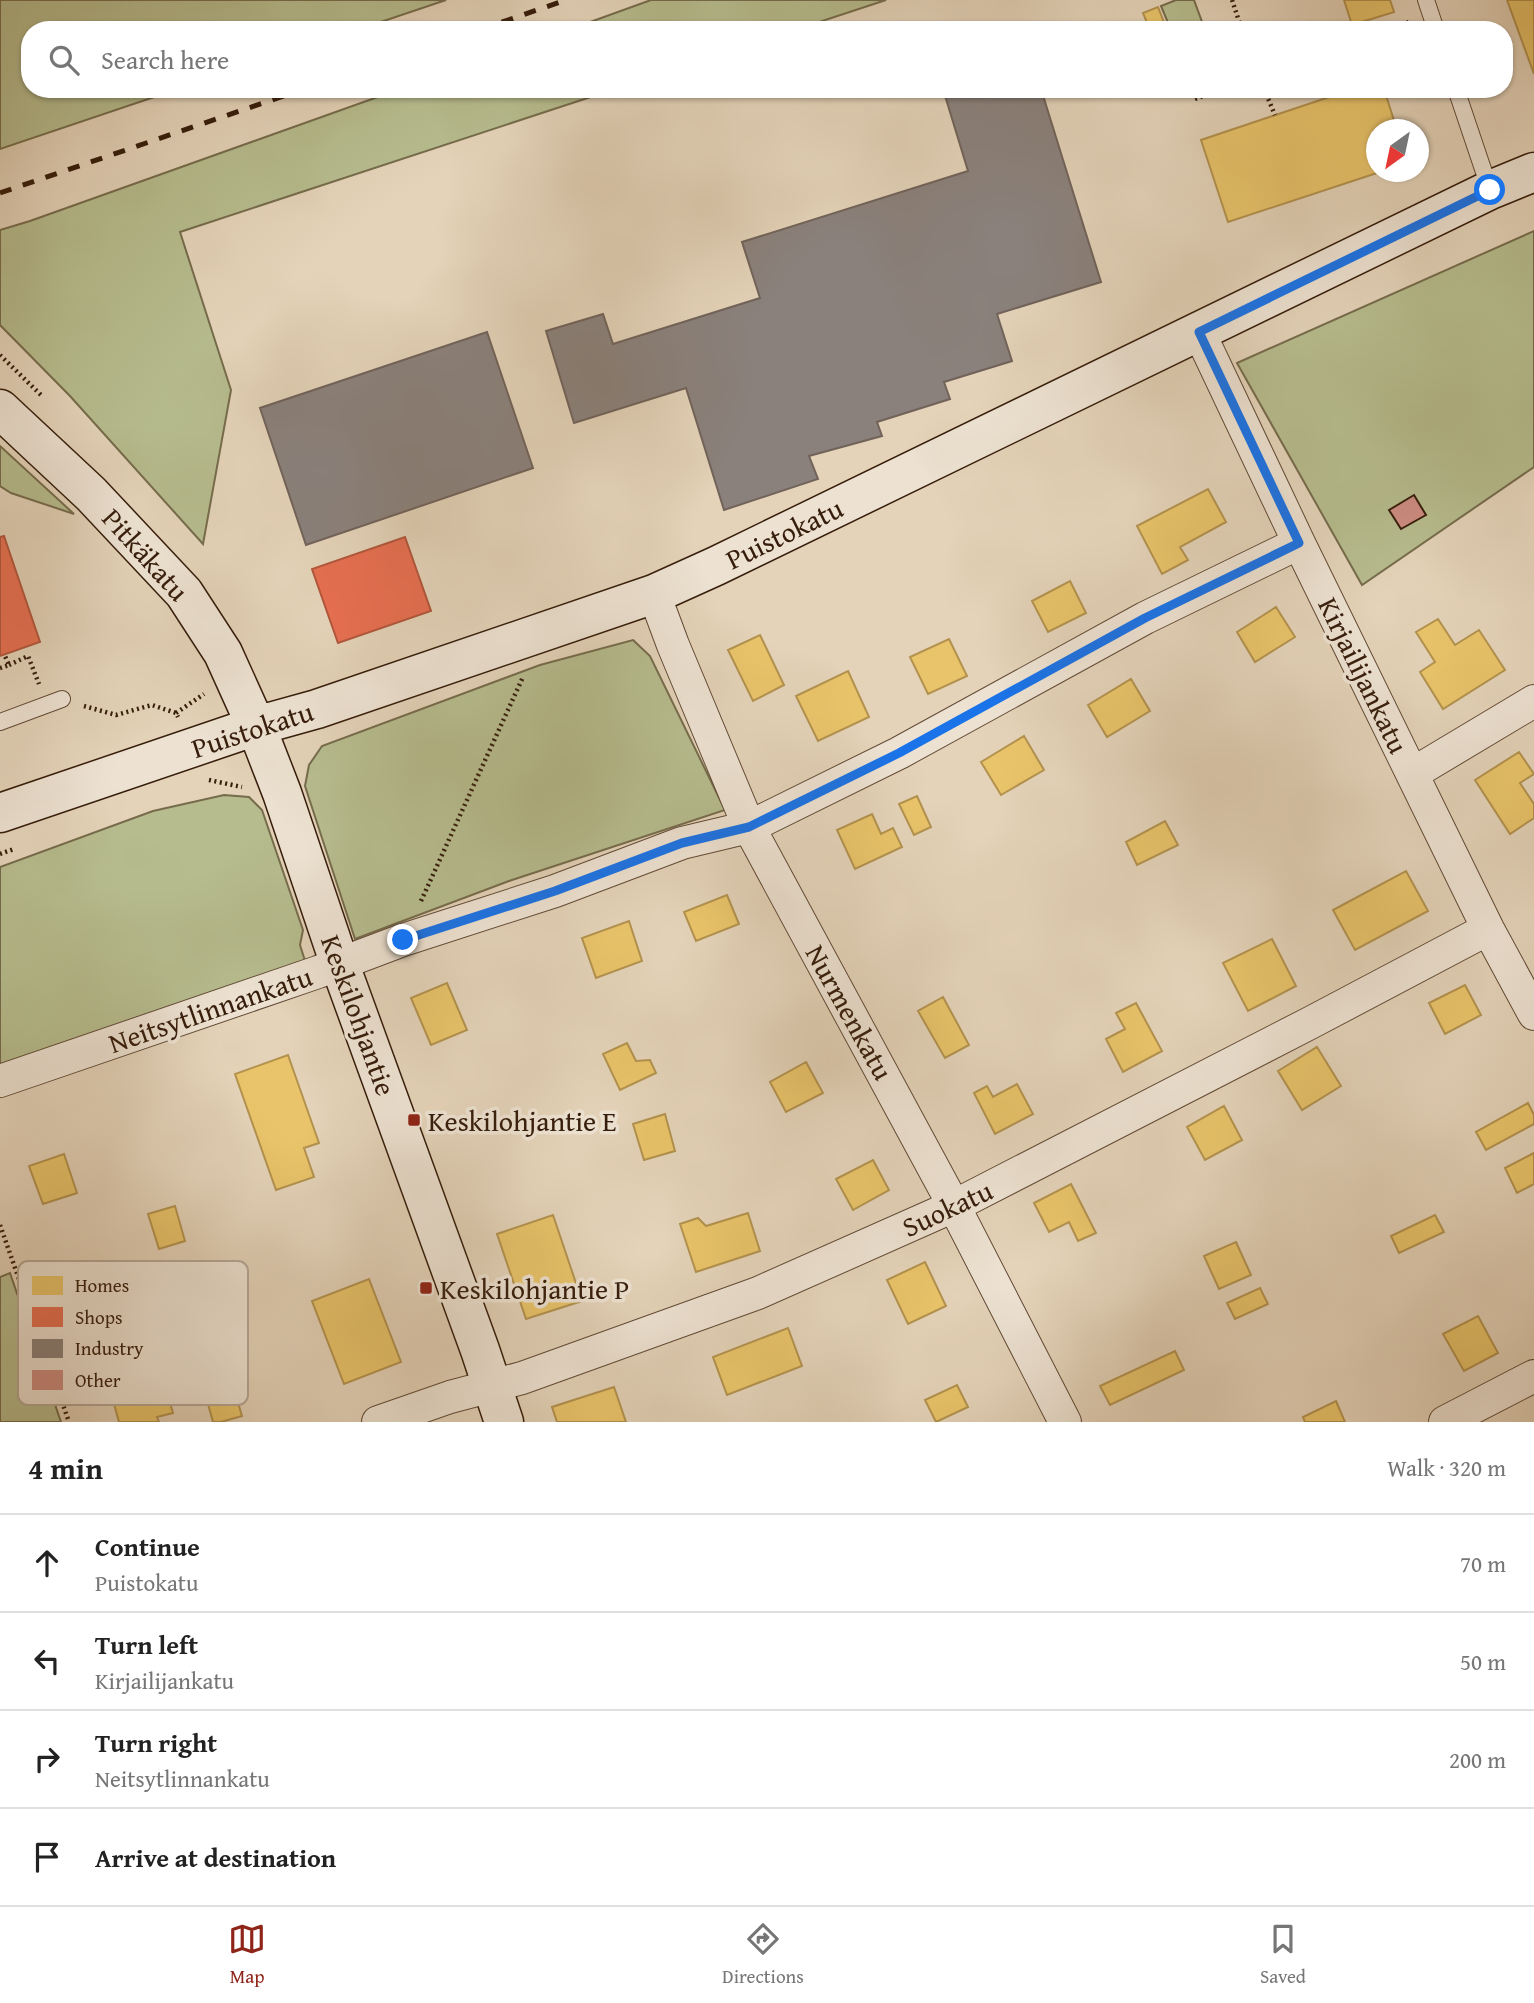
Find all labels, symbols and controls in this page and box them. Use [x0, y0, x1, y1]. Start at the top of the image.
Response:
search box [21, 21, 1513, 98]
text: Search here [101, 40, 229, 79]
icon: search [45, 41, 83, 79]
north arrow [1366, 119, 1429, 182]
route start [1474, 174, 1505, 205]
street label: Puistokatu [718, 487, 850, 579]
street label: Pitkäkatu [93, 498, 199, 610]
street label: Kirjailijankatu [1308, 590, 1420, 760]
street label: Puistokatu [186, 690, 318, 768]
route end [387, 924, 418, 955]
street label: Keskilohjantie [311, 929, 407, 1101]
street label: Nurmenkatu [796, 937, 904, 1087]
street label: Neitsytlinnankatu [103, 955, 317, 1063]
place label: Keskilohjantie E [428, 1100, 616, 1141]
marker: Keskilohjantie E [406, 1112, 422, 1128]
street label: Suokatu [895, 1169, 999, 1247]
legend [18, 1261, 248, 1405]
place label: Keskilohjantie P [440, 1268, 629, 1309]
text: Homes [75, 1271, 129, 1299]
marker: Keskilohjantie P [418, 1280, 434, 1296]
text: Shops [75, 1303, 122, 1331]
text: Industry [75, 1334, 144, 1362]
text: Other [75, 1366, 121, 1394]
text: 4 min [28, 1446, 103, 1490]
text: Walk · 320 m [1387, 1451, 1506, 1484]
text: Continue [95, 1527, 200, 1566]
icon: ahead [28, 1544, 66, 1582]
text: 70 m [1460, 1547, 1506, 1580]
text: Puistokatu [95, 1566, 198, 1599]
text: Turn left [95, 1625, 198, 1664]
icon: left [28, 1642, 66, 1680]
text: 50 m [1460, 1645, 1506, 1678]
text: Kirjailijankatu [95, 1664, 234, 1697]
text: Turn right [95, 1723, 217, 1762]
icon: right [28, 1740, 66, 1778]
text: 200 m [1449, 1743, 1506, 1776]
text: Neitsytlinnankatu [95, 1762, 270, 1795]
icon: arrive [28, 1838, 66, 1876]
text: Arrive at destination [95, 1838, 336, 1877]
tab: Map [228, 1920, 266, 1990]
tab: Directions [722, 1920, 804, 1990]
tab: Saved [1260, 1920, 1306, 1990]

